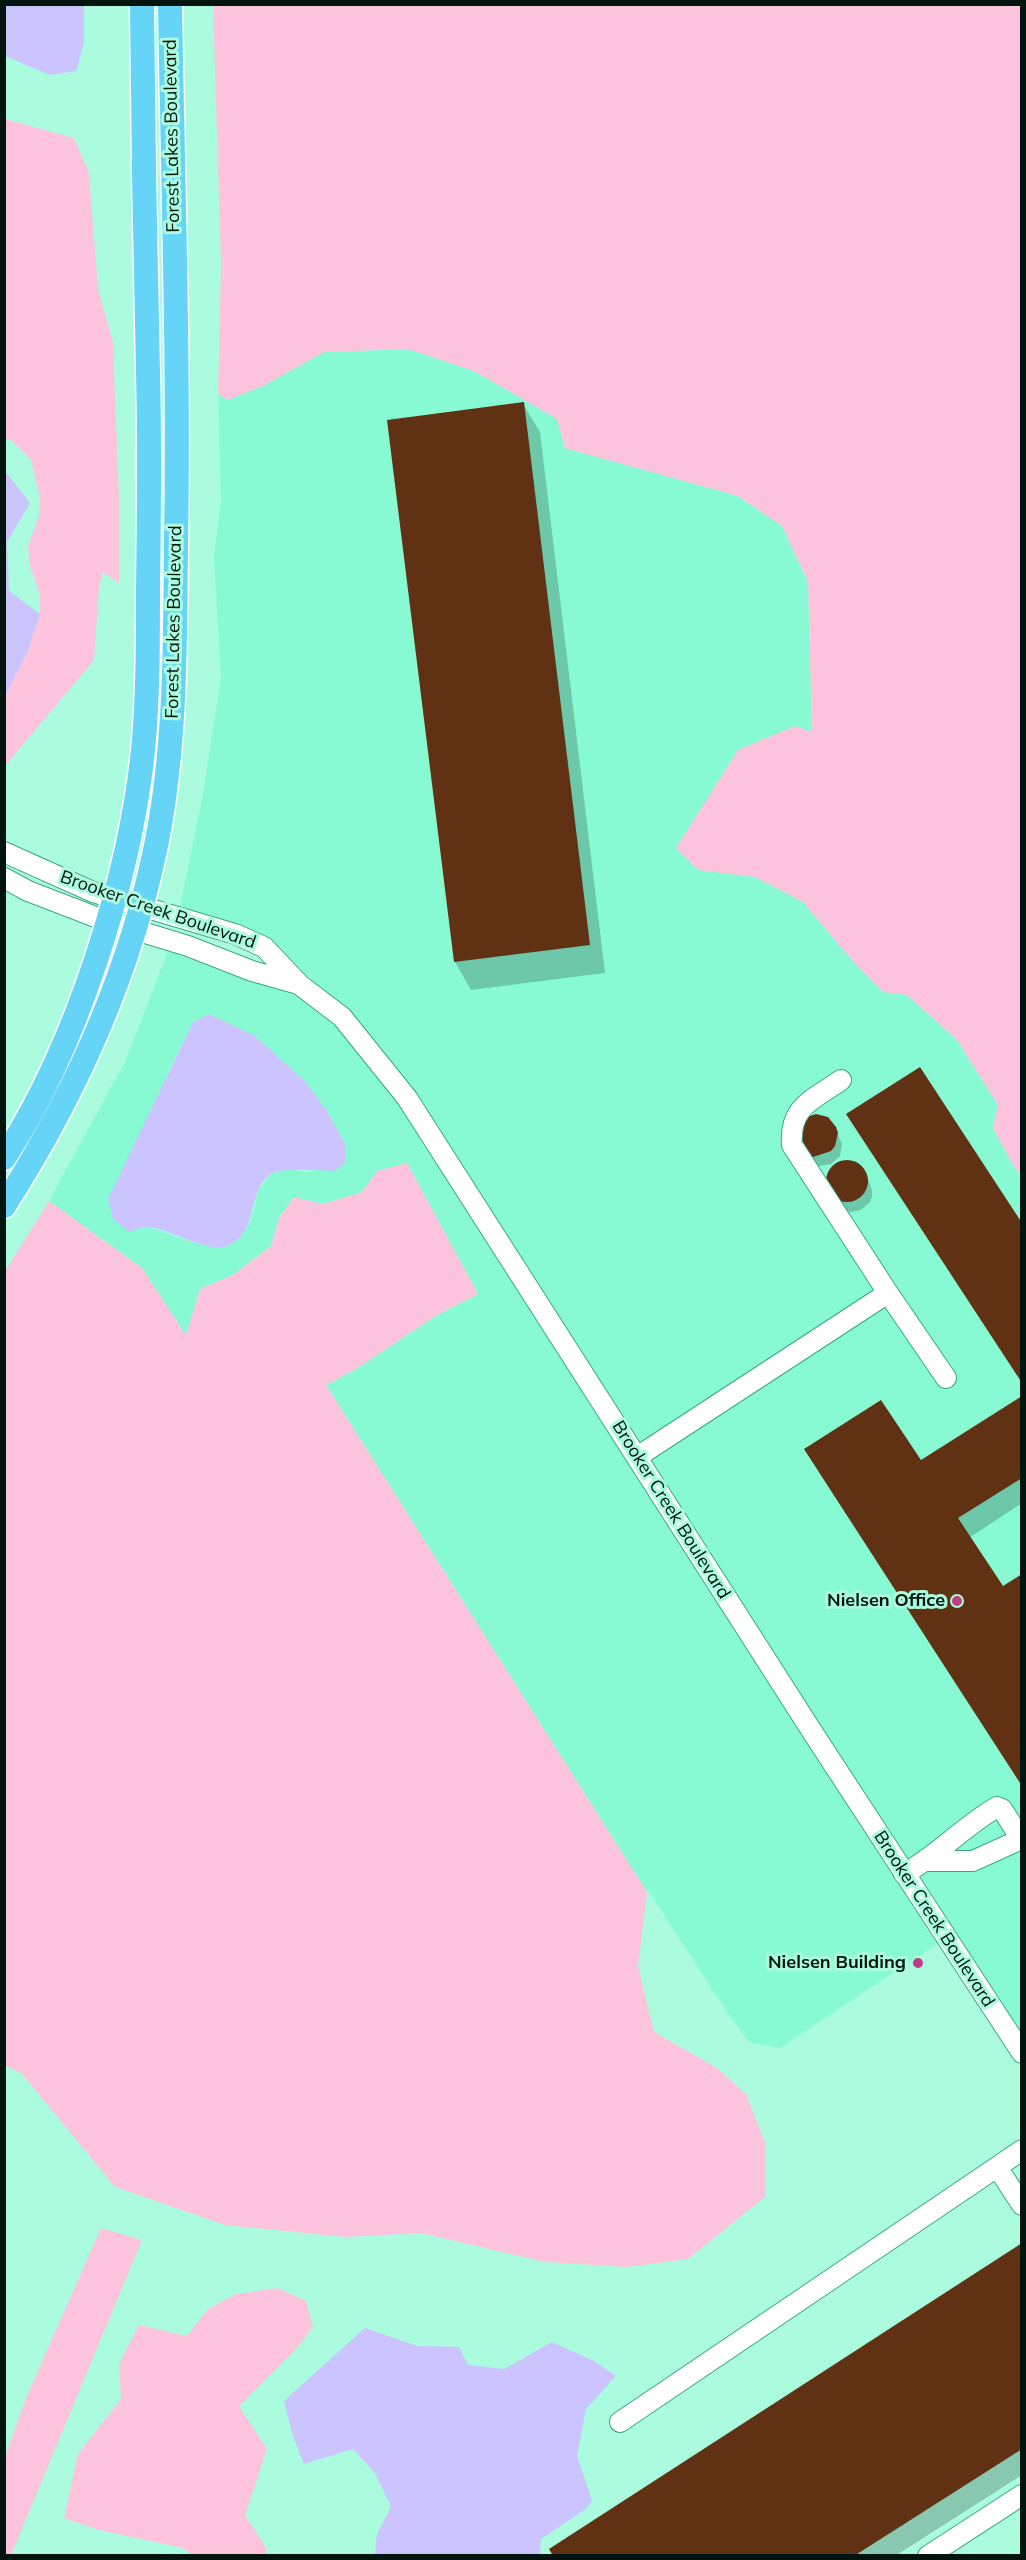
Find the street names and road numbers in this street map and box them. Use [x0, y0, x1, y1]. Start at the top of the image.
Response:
street label: Forest Lakes Boulevard [160, 39, 184, 233]
street label: Forest Lakes Boulevard [162, 525, 186, 719]
street label: Brooker Creek Boulevard [57, 866, 259, 954]
street label: Brooker Creek Boulevard [607, 1417, 735, 1603]
street label: Brooker Creek Boulevard [869, 1827, 999, 2011]

